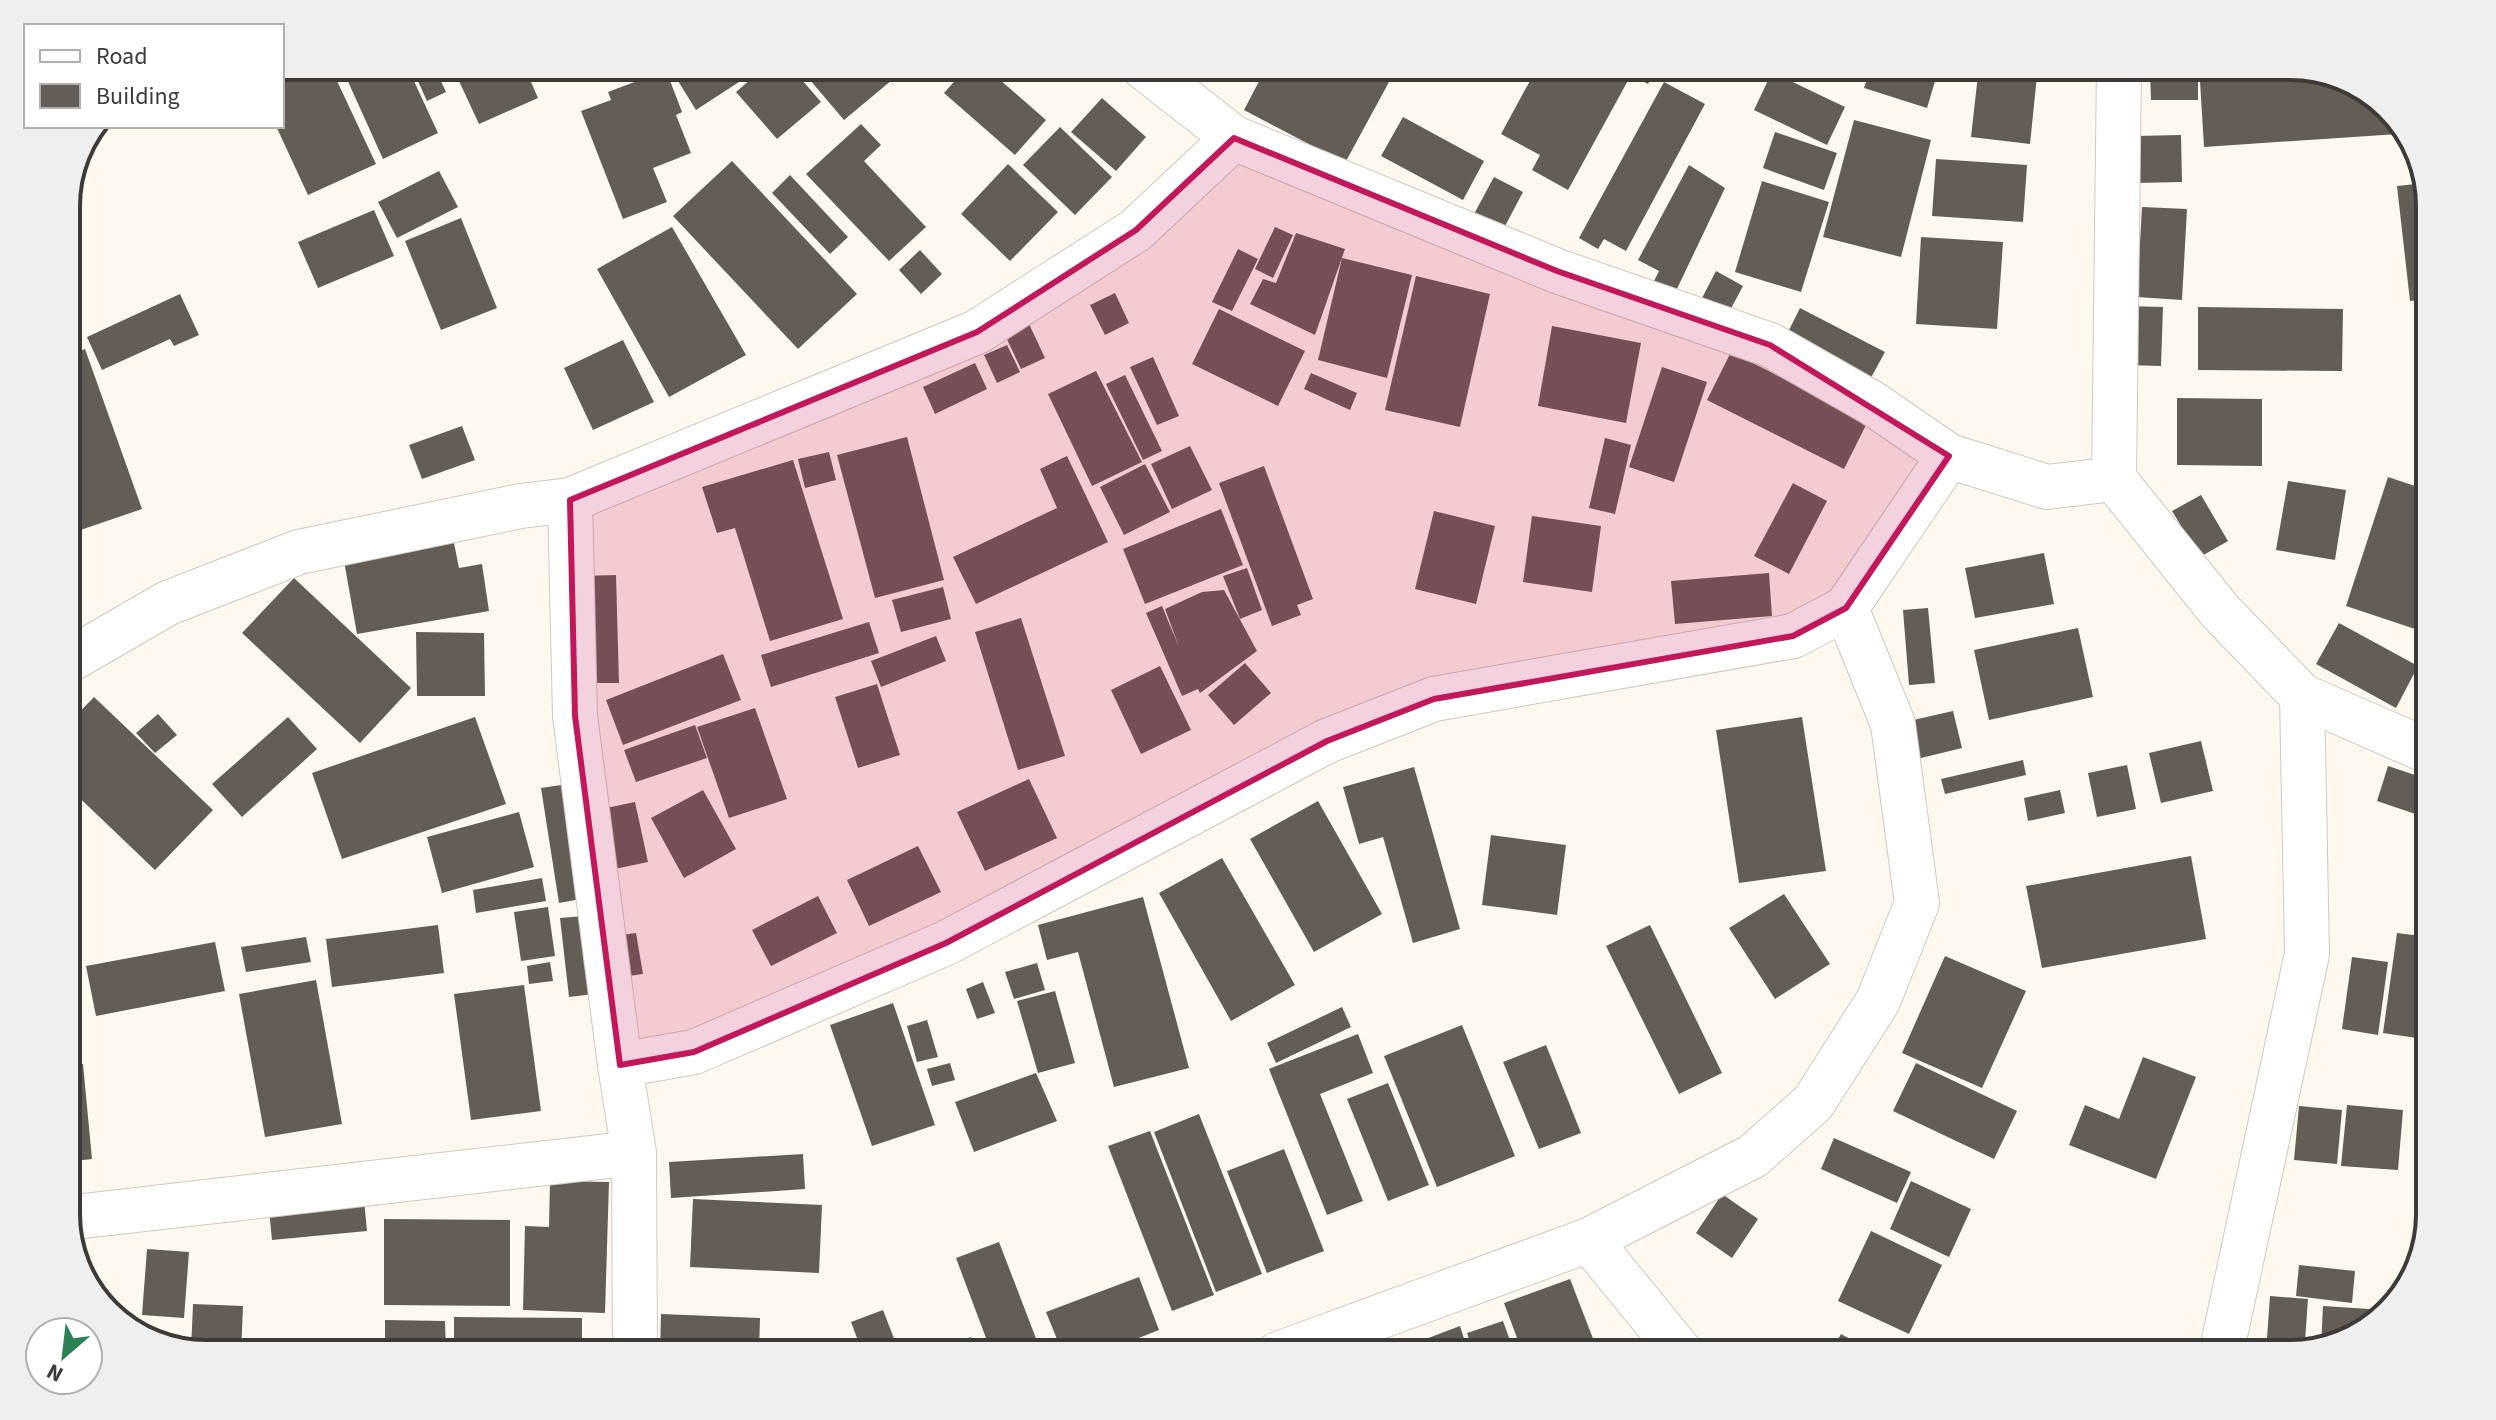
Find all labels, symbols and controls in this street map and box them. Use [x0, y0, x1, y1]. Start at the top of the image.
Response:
legend [24, 24, 284, 128]
text: Road [96, 39, 148, 74]
text: Building [96, 79, 180, 114]
north arrow [24, 1316, 104, 1396]
text: N [41, 1355, 69, 1390]

